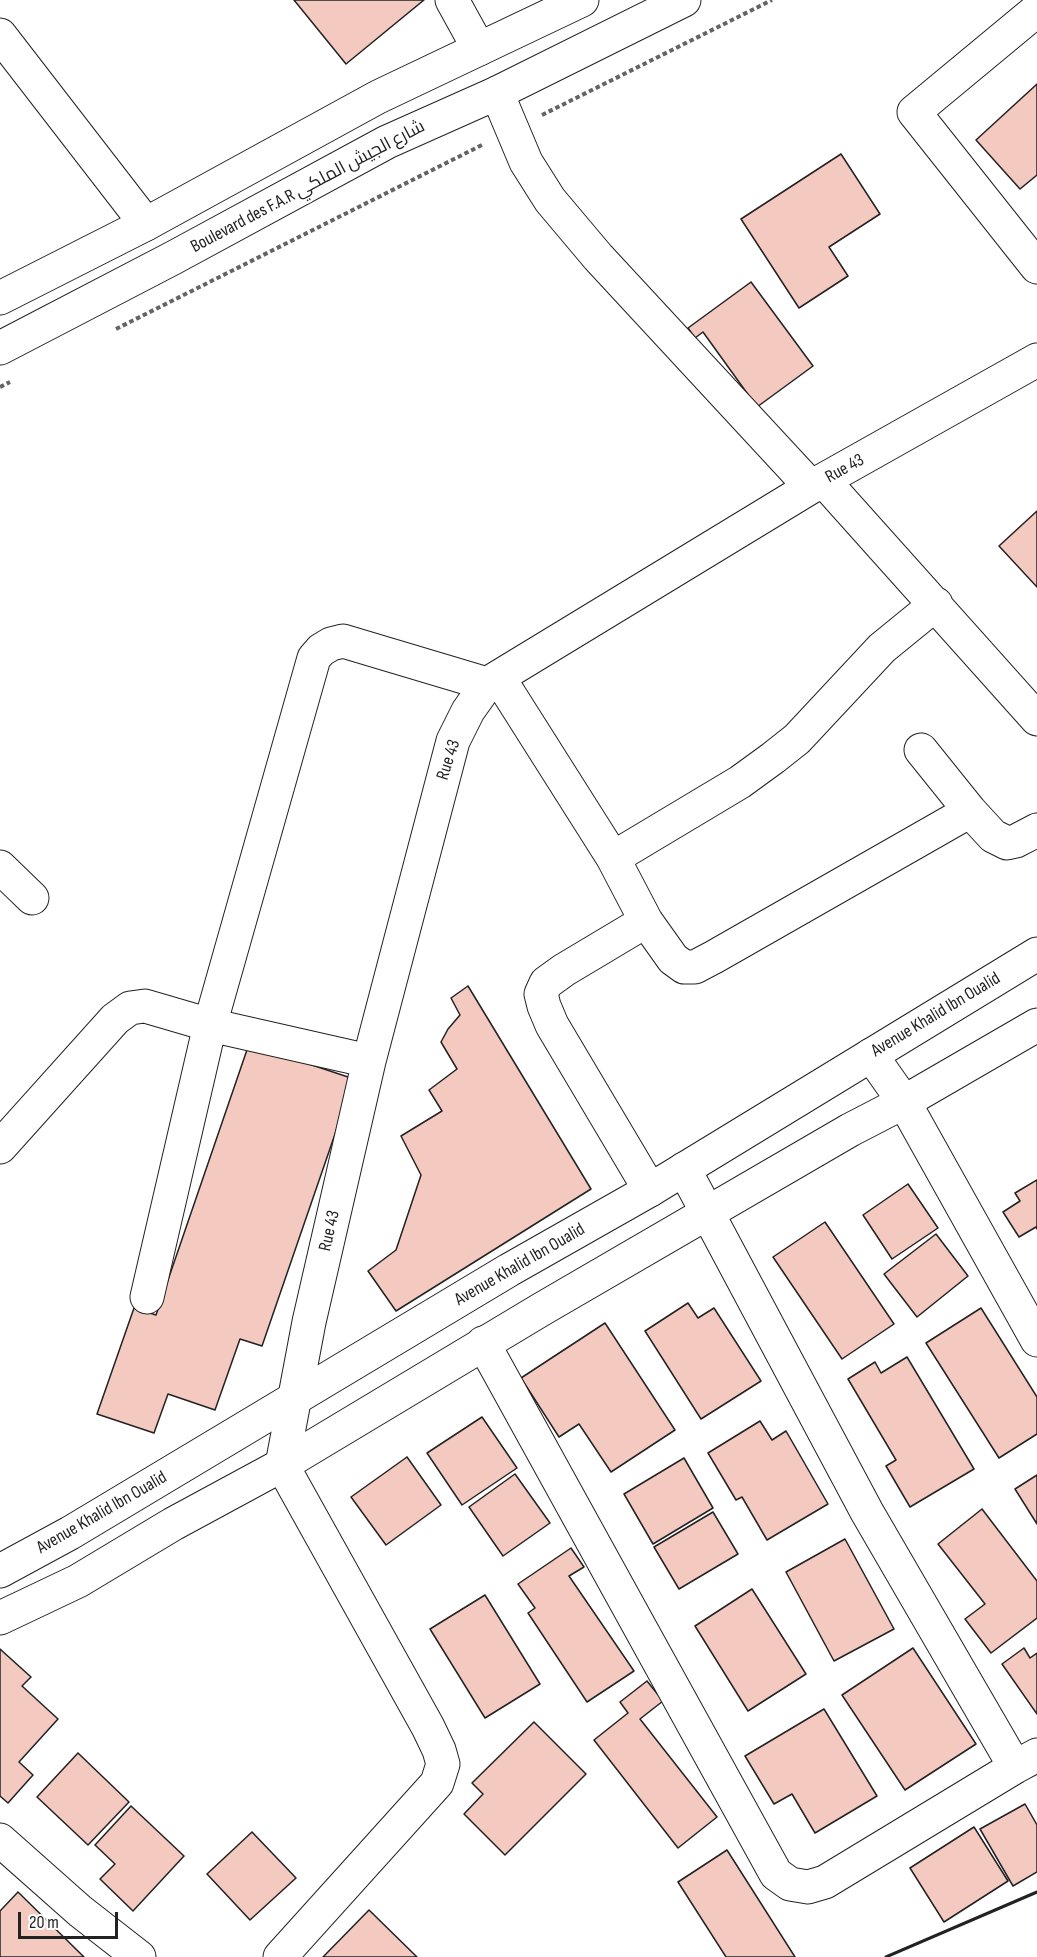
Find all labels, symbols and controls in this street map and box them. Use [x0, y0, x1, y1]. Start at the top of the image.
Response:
street label: Boulevard des F.A.R شارع الجيش الملكي [187, 116, 429, 258]
street label: Rue 43 [822, 450, 868, 488]
street label: Rue 43 [432, 737, 466, 783]
street label: Avenue Khalid Ibn Oualid [868, 968, 1004, 1062]
street label: Rue 43 [315, 1209, 345, 1253]
street label: Avenue Khalid Ibn Oualid [451, 1219, 589, 1311]
street label: Avenue Khalid Ibn Oualid [33, 1467, 171, 1559]
scale bar [21, 1900, 122, 1938]
text: 20 m [29, 1912, 59, 1933]

